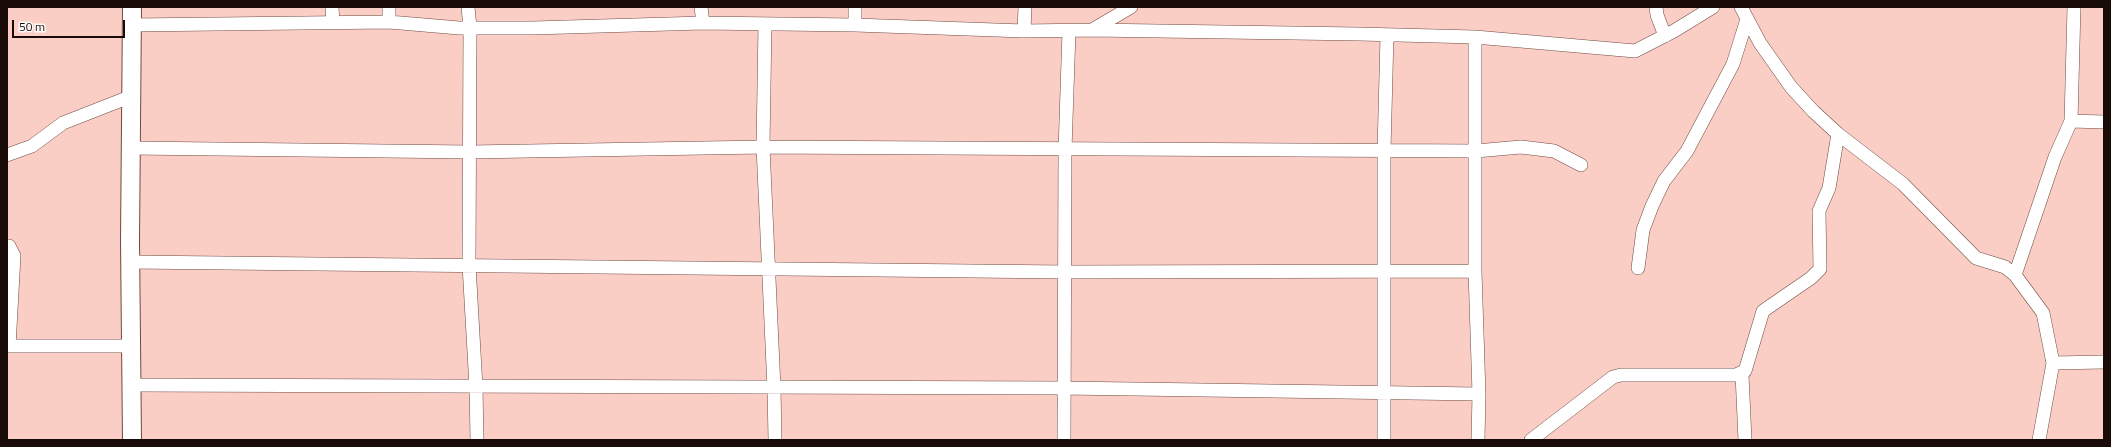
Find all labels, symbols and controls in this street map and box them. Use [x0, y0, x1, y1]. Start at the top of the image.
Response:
scale bar [14, 12, 127, 38]
text: 50 m [19, 17, 45, 36]

